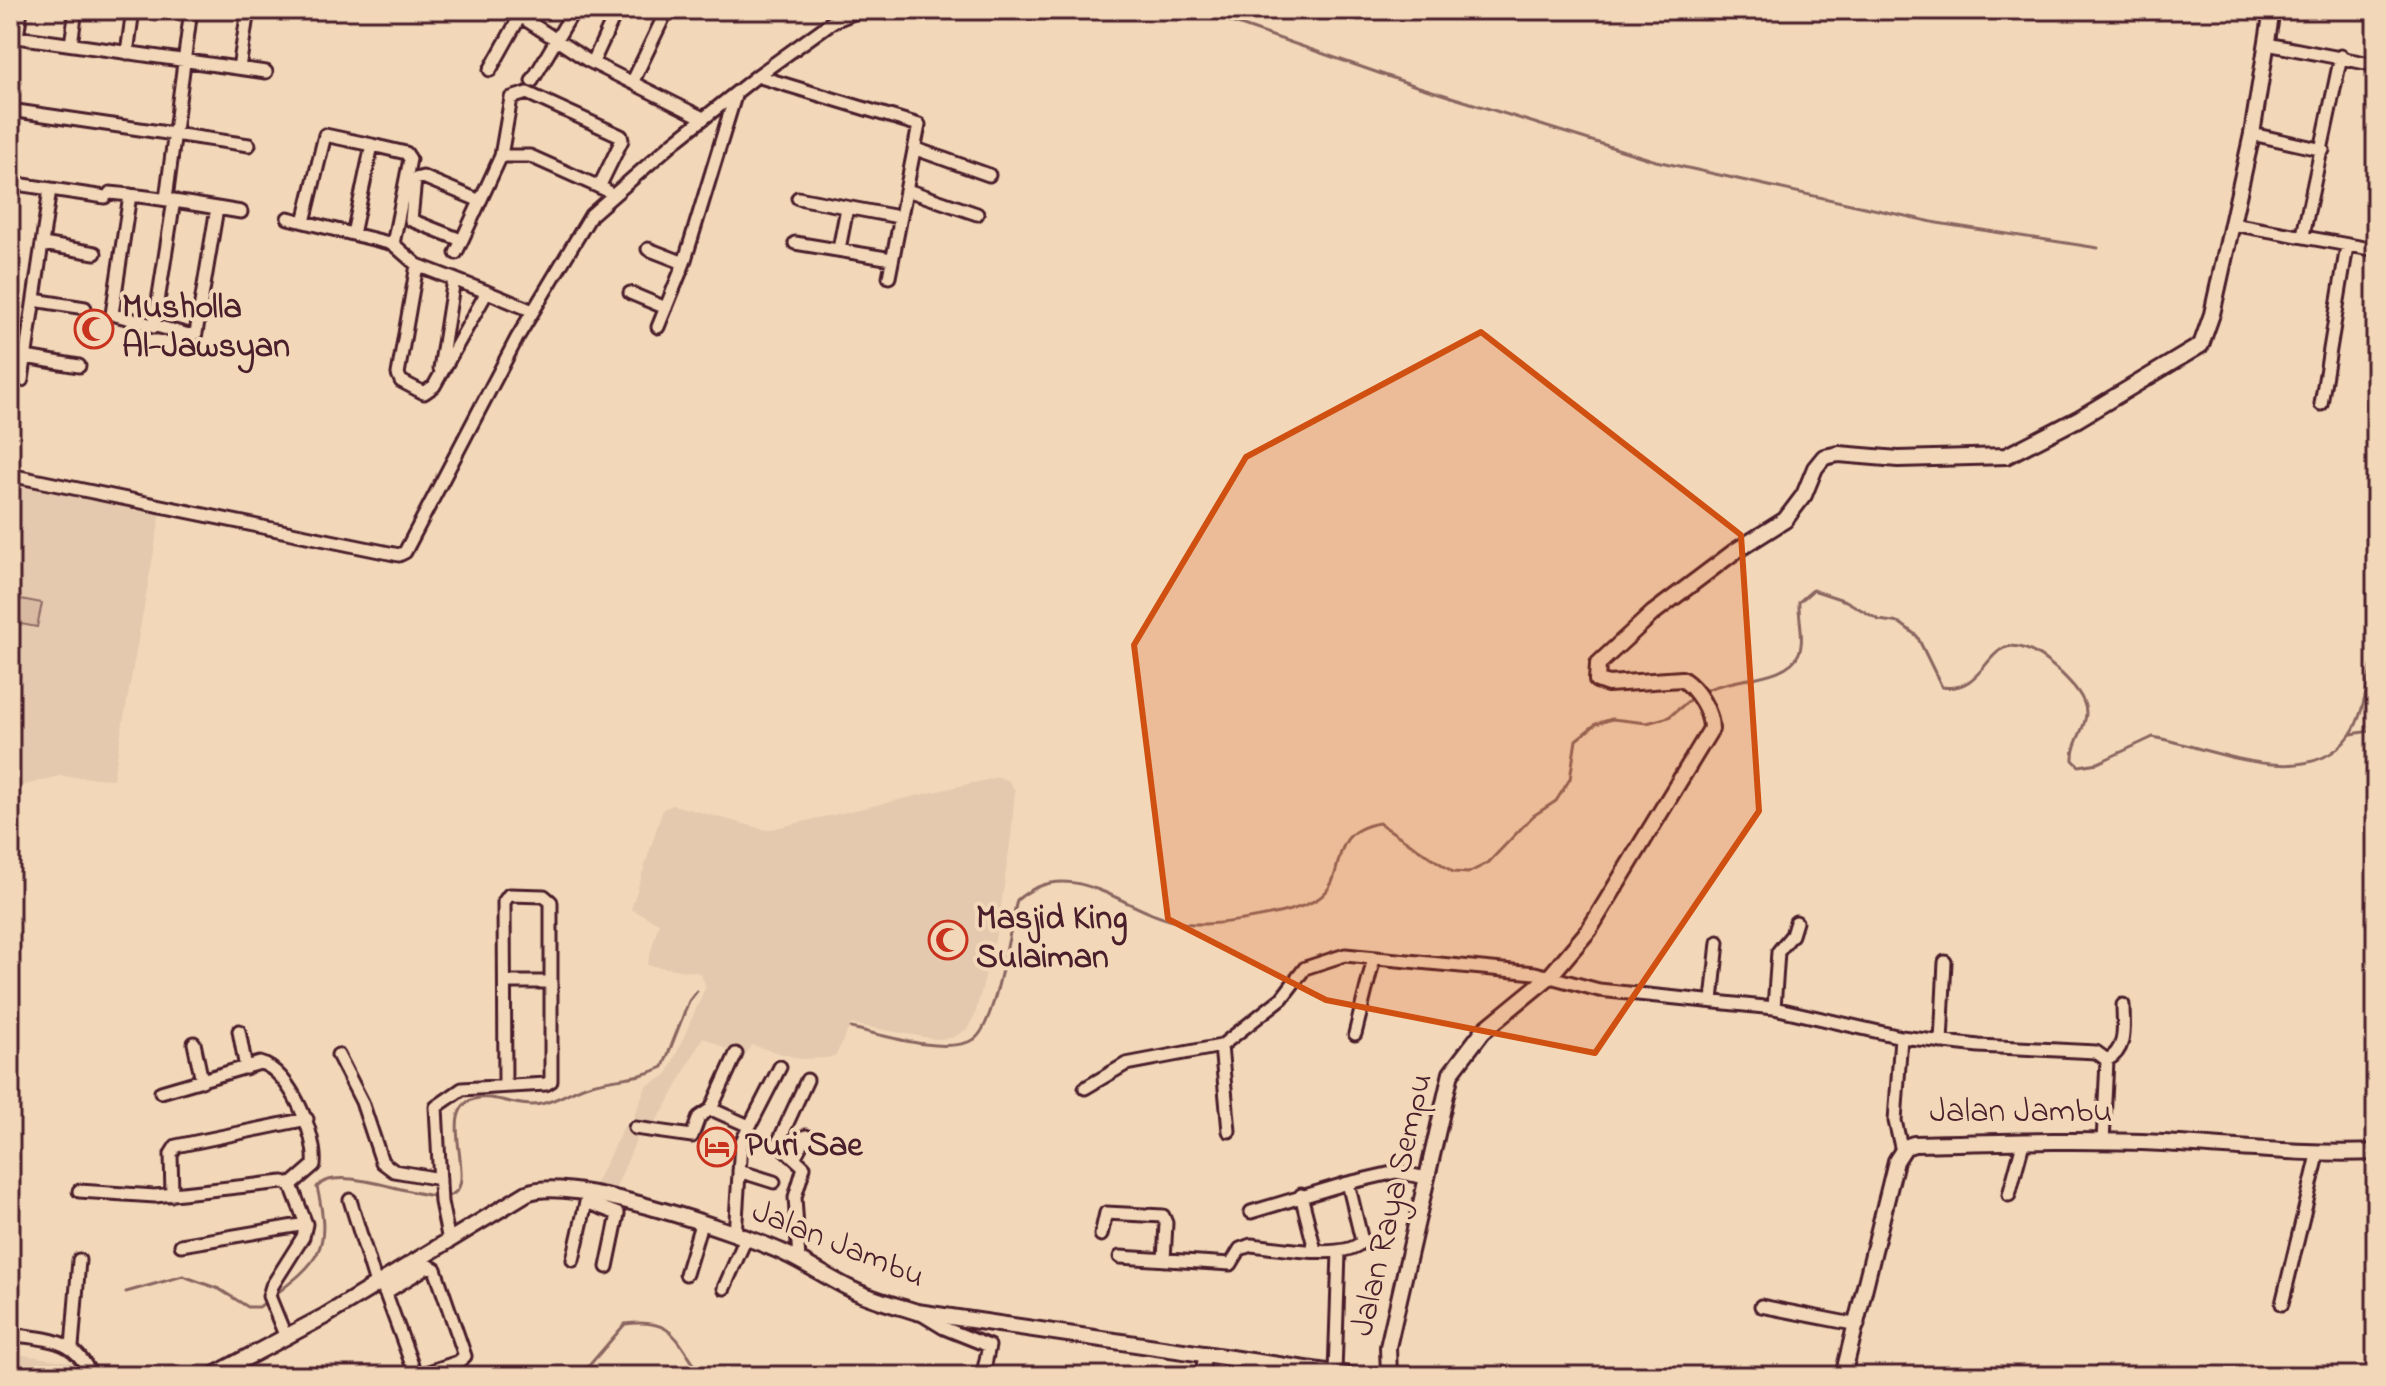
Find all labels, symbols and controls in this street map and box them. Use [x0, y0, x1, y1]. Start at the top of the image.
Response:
place label: Musholla Al-Jawsyan [122, 284, 290, 374]
mosque icon: Musholla Al-Jawsyan [73, 308, 115, 350]
place label: Masjid King Sulaiman [976, 895, 1128, 984]
mosque icon: Masjid King Sulaiman [927, 919, 969, 961]
street label: Jalan Raya Sempu [1338, 1069, 1448, 1341]
street label: Jalan Jambu [1930, 1088, 2112, 1138]
place label: Puri Sae [745, 1122, 863, 1172]
hotel icon: Puri Sae [696, 1126, 738, 1168]
street label: Jalan Jambu [744, 1188, 932, 1302]

